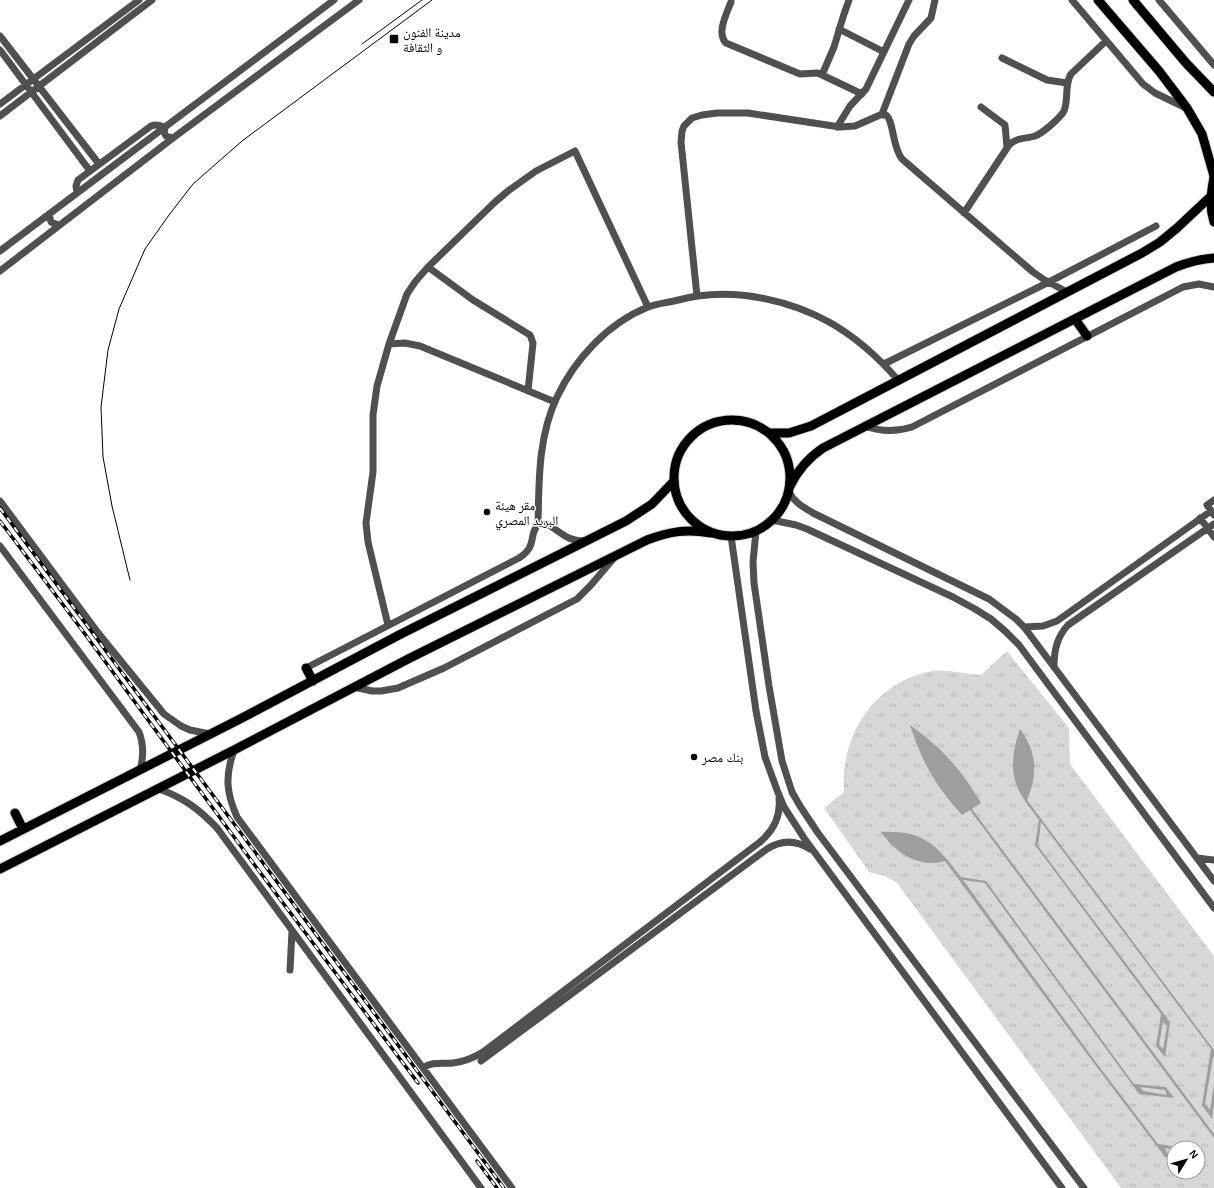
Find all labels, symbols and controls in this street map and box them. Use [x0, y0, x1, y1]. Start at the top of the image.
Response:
place label: مدينة الفنون و الثقافة [403, 25, 461, 56]
marker: مدينة الفنون و الثقافة [388, 33, 400, 45]
place label: مقر هيئة البريد المصري [495, 498, 558, 531]
marker: مقر هيئة البريد المصري [482, 507, 492, 517]
place label: بنك مصر [701, 750, 743, 766]
marker: بنك مصر [689, 752, 699, 762]
north arrow [1166, 1140, 1206, 1180]
text: N [1186, 1147, 1201, 1161]

